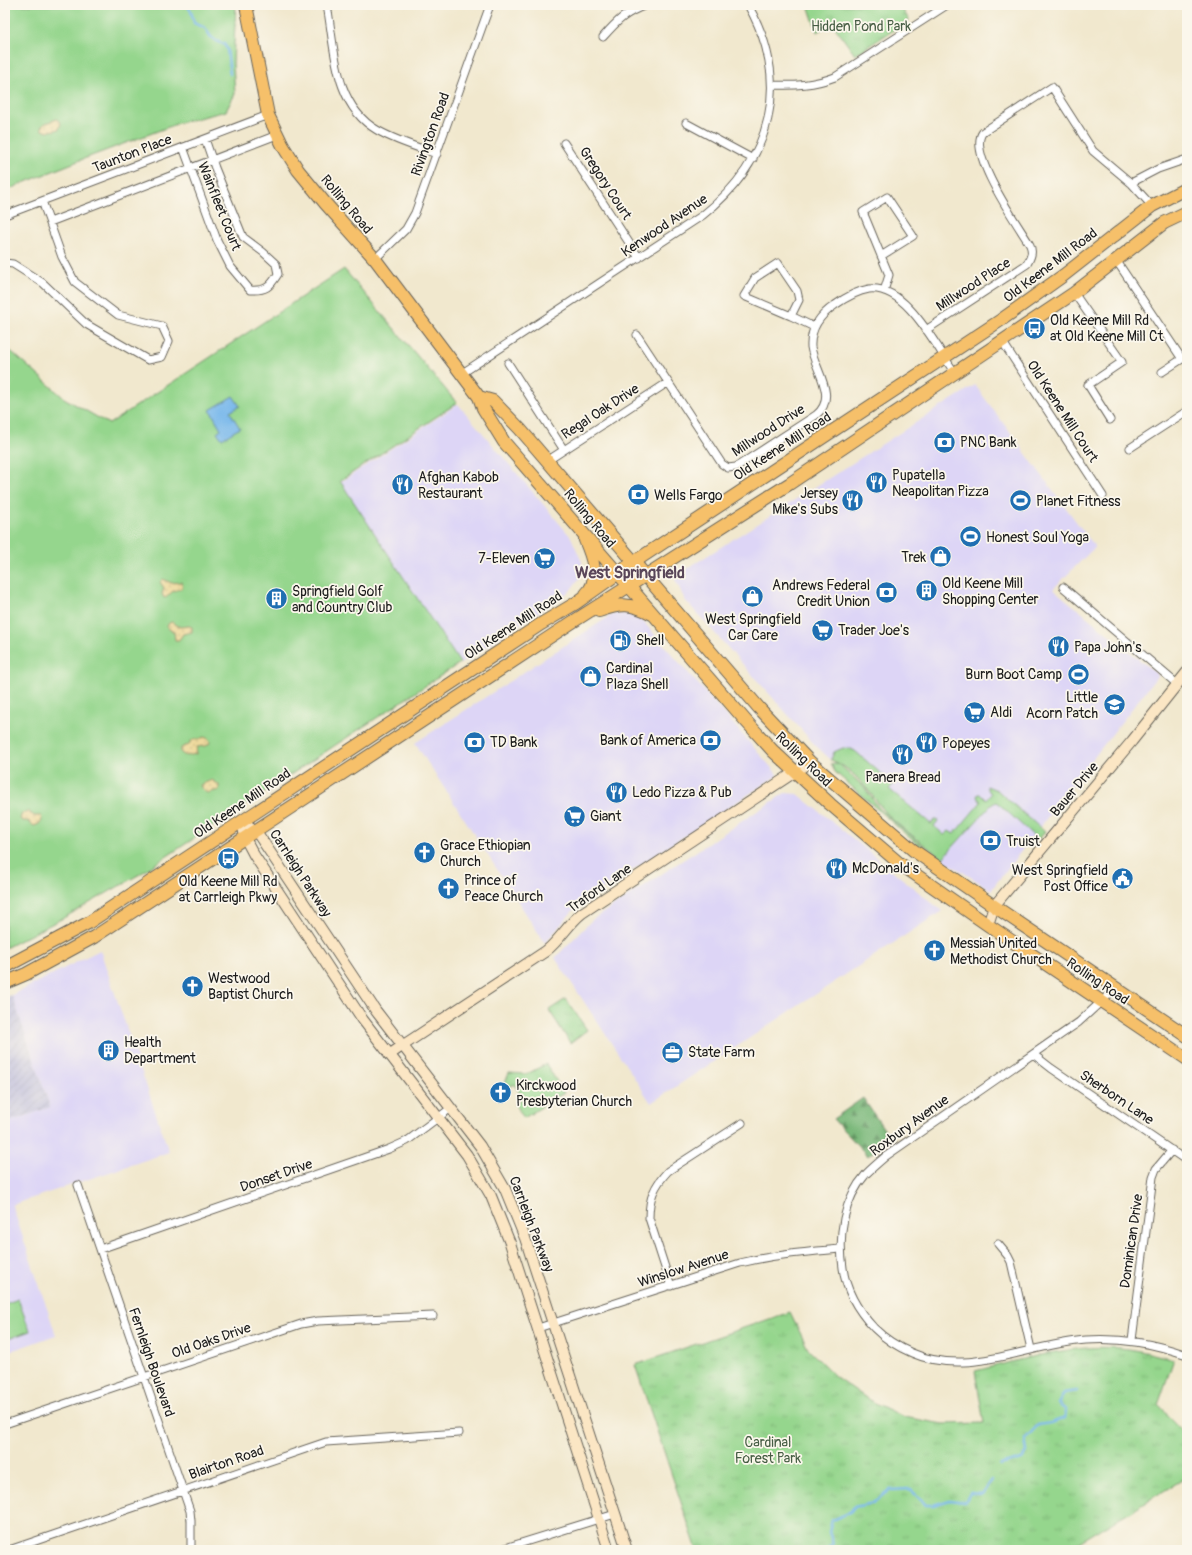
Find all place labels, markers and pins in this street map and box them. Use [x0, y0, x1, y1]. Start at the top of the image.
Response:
place label: Old Keene Mill Rd at Old Keene Mill Ct [1050, 312, 1164, 345]
bus stop icon: Old Keene Mill Rd at Old Keene Mill Ct [1022, 315, 1048, 341]
bank icon: PNC Bank [932, 429, 958, 455]
place label: PNC Bank [960, 434, 1017, 451]
place label: Pupatella Neapolitan Pizza [892, 467, 989, 500]
place label: Afghan Kabob Restaurant [418, 469, 499, 502]
restaurant icon: Pupatella Neapolitan Pizza [864, 470, 890, 496]
restaurant icon: Afghan Kabob Restaurant [389, 472, 415, 498]
bank icon: Wells Fargo [625, 482, 651, 508]
place label: Jersey Mike's Subs [772, 485, 839, 518]
place label: Wells Fargo [654, 487, 723, 504]
restaurant icon: Jersey Mike's Subs [840, 488, 866, 514]
sports icon: Planet Fitness [1008, 488, 1034, 514]
place label: Planet Fitness [1036, 493, 1121, 510]
sports icon: Honest Soul Yoga [958, 524, 984, 550]
place label: Honest Soul Yoga [986, 529, 1089, 546]
shop icon: Trek [928, 544, 954, 570]
supermarket icon: 7-Eleven [532, 545, 558, 571]
place label: Trek [901, 549, 926, 566]
place label: 7-Eleven [478, 550, 530, 567]
place label: Old Keene Mill Shopping Center [942, 575, 1039, 608]
place label: Andrews Federal Credit Union [772, 577, 870, 610]
building icon: Old Keene Mill Shopping Center [913, 578, 939, 604]
bank icon: Andrews Federal Credit Union [873, 580, 899, 606]
place label: Springfield Golf and Country Club [292, 583, 393, 616]
shop icon: West Springfield Car Care [740, 584, 766, 610]
building icon: Springfield Golf and Country Club [264, 586, 290, 612]
place label: West Springfield Car Care [705, 611, 801, 644]
supermarket icon: Trader Joe's [810, 617, 836, 643]
place label: Trader Joe's [838, 622, 910, 639]
fuel station icon: Shell [607, 627, 633, 653]
place label: Shell [636, 632, 664, 649]
restaurant icon: Papa John's [1046, 634, 1072, 660]
place label: Papa John's [1074, 639, 1142, 656]
place label: Cardinal Plaza Shell [606, 660, 669, 693]
sports icon: Burn Boot Camp [1065, 661, 1091, 687]
shop icon: Cardinal Plaza Shell [578, 663, 604, 689]
place label: Burn Boot Camp [965, 666, 1062, 683]
place label: Little Acorn Patch [1026, 689, 1098, 722]
school or university icon: Little Acorn Patch [1101, 692, 1127, 718]
supermarket icon: Aldi [962, 699, 988, 725]
place label: Aldi [990, 704, 1012, 721]
bank icon: Bank of America [698, 727, 724, 753]
bank icon: TD Bank [461, 729, 487, 755]
restaurant icon: Popeyes [913, 730, 939, 756]
place label: Bank of America [600, 732, 696, 749]
place label: TD Bank [490, 734, 538, 751]
place label: Popeyes [942, 735, 991, 752]
restaurant icon: Panera Bread [890, 742, 916, 768]
place label: Panera Bread [865, 769, 941, 786]
restaurant icon: Ledo Pizza & Pub [603, 779, 629, 805]
place label: Ledo Pizza & Pub [632, 784, 732, 801]
supermarket icon: Giant [561, 803, 587, 829]
place label: Giant [590, 808, 622, 825]
bank icon: Truist [978, 828, 1004, 854]
place label: Truist [1006, 833, 1040, 850]
place label: Grace Ethiopian Church [440, 837, 531, 870]
church icon: Grace Ethiopian Church [412, 840, 438, 866]
bus stop icon: Old Keene Mill Rd at Carrleigh Pkwy [215, 846, 241, 872]
restaurant icon: McDonald's [823, 855, 849, 881]
place label: McDonald's [852, 860, 920, 877]
place label: West Springfield Post Office [1012, 862, 1108, 895]
public building icon: West Springfield Post Office [1110, 865, 1136, 891]
place label: Prince of Peace Church [464, 872, 543, 905]
place label: Old Keene Mill Rd at Carrleigh Pkwy [178, 873, 278, 906]
church icon: Prince of Peace Church [436, 875, 462, 901]
place label: Messiah United Methodist Church [950, 935, 1052, 968]
church icon: Messiah United Methodist Church [921, 938, 947, 964]
place label: Westwood Baptist Church [208, 970, 293, 1003]
church icon: Westwood Baptist Church [180, 973, 206, 999]
place label: Health Department [124, 1034, 196, 1067]
building icon: Health Department [95, 1037, 121, 1063]
office icon: State Farm [659, 1039, 685, 1065]
place label: State Farm [688, 1044, 755, 1061]
place label: Kirckwood Presbyterian Church [516, 1077, 632, 1110]
church icon: Kirckwood Presbyterian Church [488, 1080, 514, 1106]

